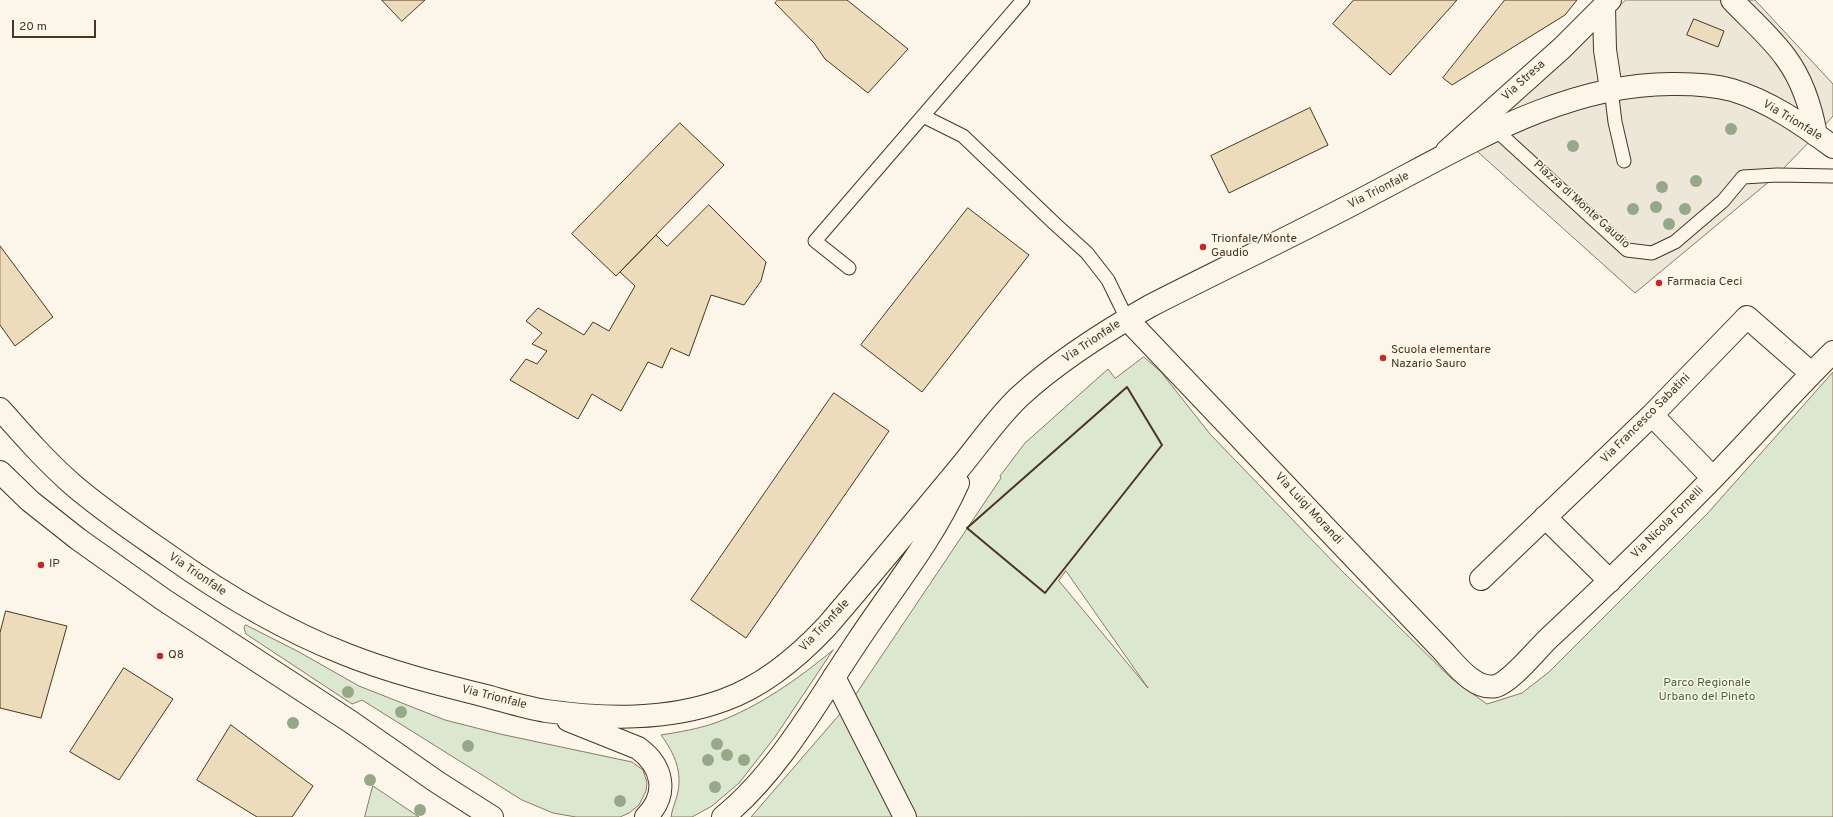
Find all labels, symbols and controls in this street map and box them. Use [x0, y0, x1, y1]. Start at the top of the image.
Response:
scale bar [14, 12, 98, 38]
text: 20 m [19, 19, 47, 35]
street label: Via Stresa [1499, 58, 1549, 104]
street label: Via Trionfale [1760, 98, 1824, 144]
street label: Piazza di Monte Gaudio [1530, 158, 1632, 252]
street label: Via Trionfale [1346, 169, 1412, 213]
place label: Trionfale/Monte Gaudio [1211, 233, 1297, 261]
marker: Trionfale/Monte Gaudio [1198, 242, 1208, 252]
place label: Farmacia Ceci [1667, 276, 1742, 290]
marker: Farmacia Ceci [1654, 278, 1664, 288]
street label: Via Trionfale [1060, 317, 1124, 367]
place label: Scuola elementare Nazario Sauro [1391, 344, 1491, 372]
marker: Scuola elementare Nazario Sauro [1378, 353, 1388, 363]
street label: Via Francesco Sabatini [1598, 371, 1694, 467]
street label: Via Luigi Morandi [1271, 470, 1345, 548]
street label: Via Nicola Fornelli [1629, 484, 1707, 562]
street label: Via Trionfale [165, 550, 229, 600]
place label: IP [49, 558, 60, 572]
marker: IP [36, 560, 46, 570]
street label: Via Trionfale [797, 597, 853, 655]
place label: Q8 [168, 649, 184, 663]
marker: Q8 [155, 651, 165, 661]
park label: Parco Regionale Urbano del Pineto [1659, 677, 1755, 705]
street label: Via Trionfale [460, 683, 528, 713]

